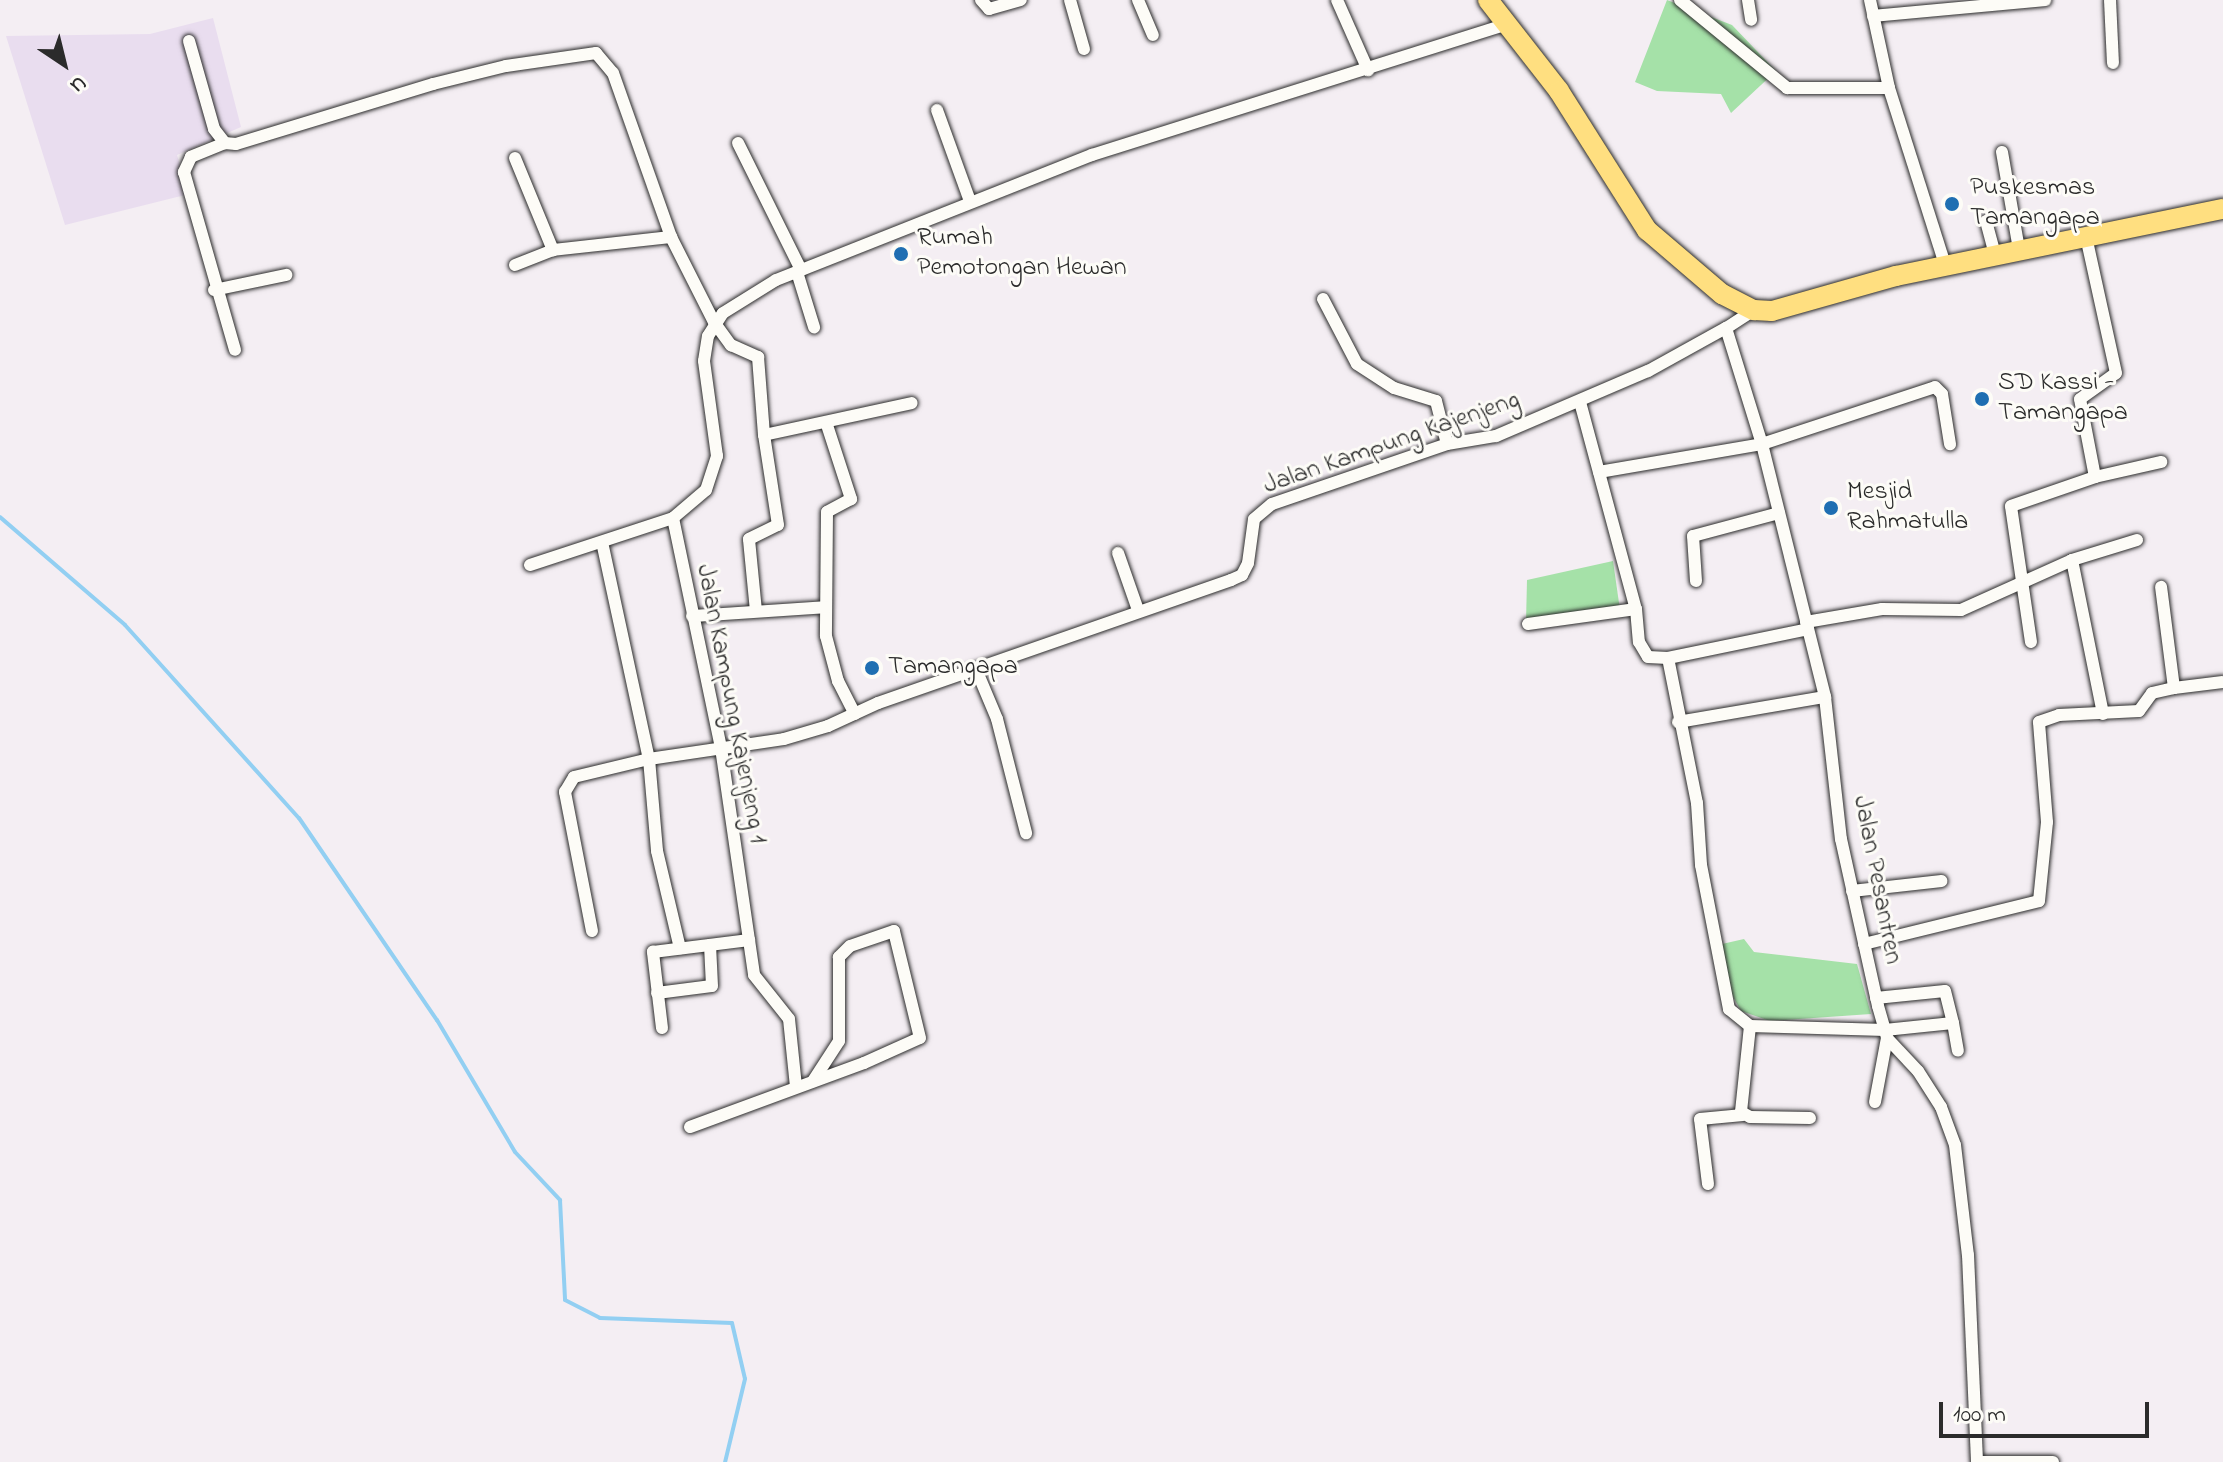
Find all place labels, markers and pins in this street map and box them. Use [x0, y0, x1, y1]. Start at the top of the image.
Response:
place label: Puskesmas Tamangapa [1970, 173, 2100, 234]
marker: Puskesmas Tamangapa [1941, 193, 1963, 215]
place label: Rumah Pemotongan Hewan [917, 223, 1127, 284]
marker: Rumah Pemotongan Hewan [892, 245, 910, 263]
place label: SD Kassi - Tamangapa [1998, 368, 2128, 430]
marker: SD Kassi - Tamangapa [1973, 390, 1991, 408]
place label: Mesjid Rahmatulla [1847, 477, 1968, 538]
marker: Mesjid Rahmatulla [1822, 499, 1840, 517]
place label: Tamangapa [888, 652, 1018, 684]
marker: Tamangapa [863, 659, 881, 677]

